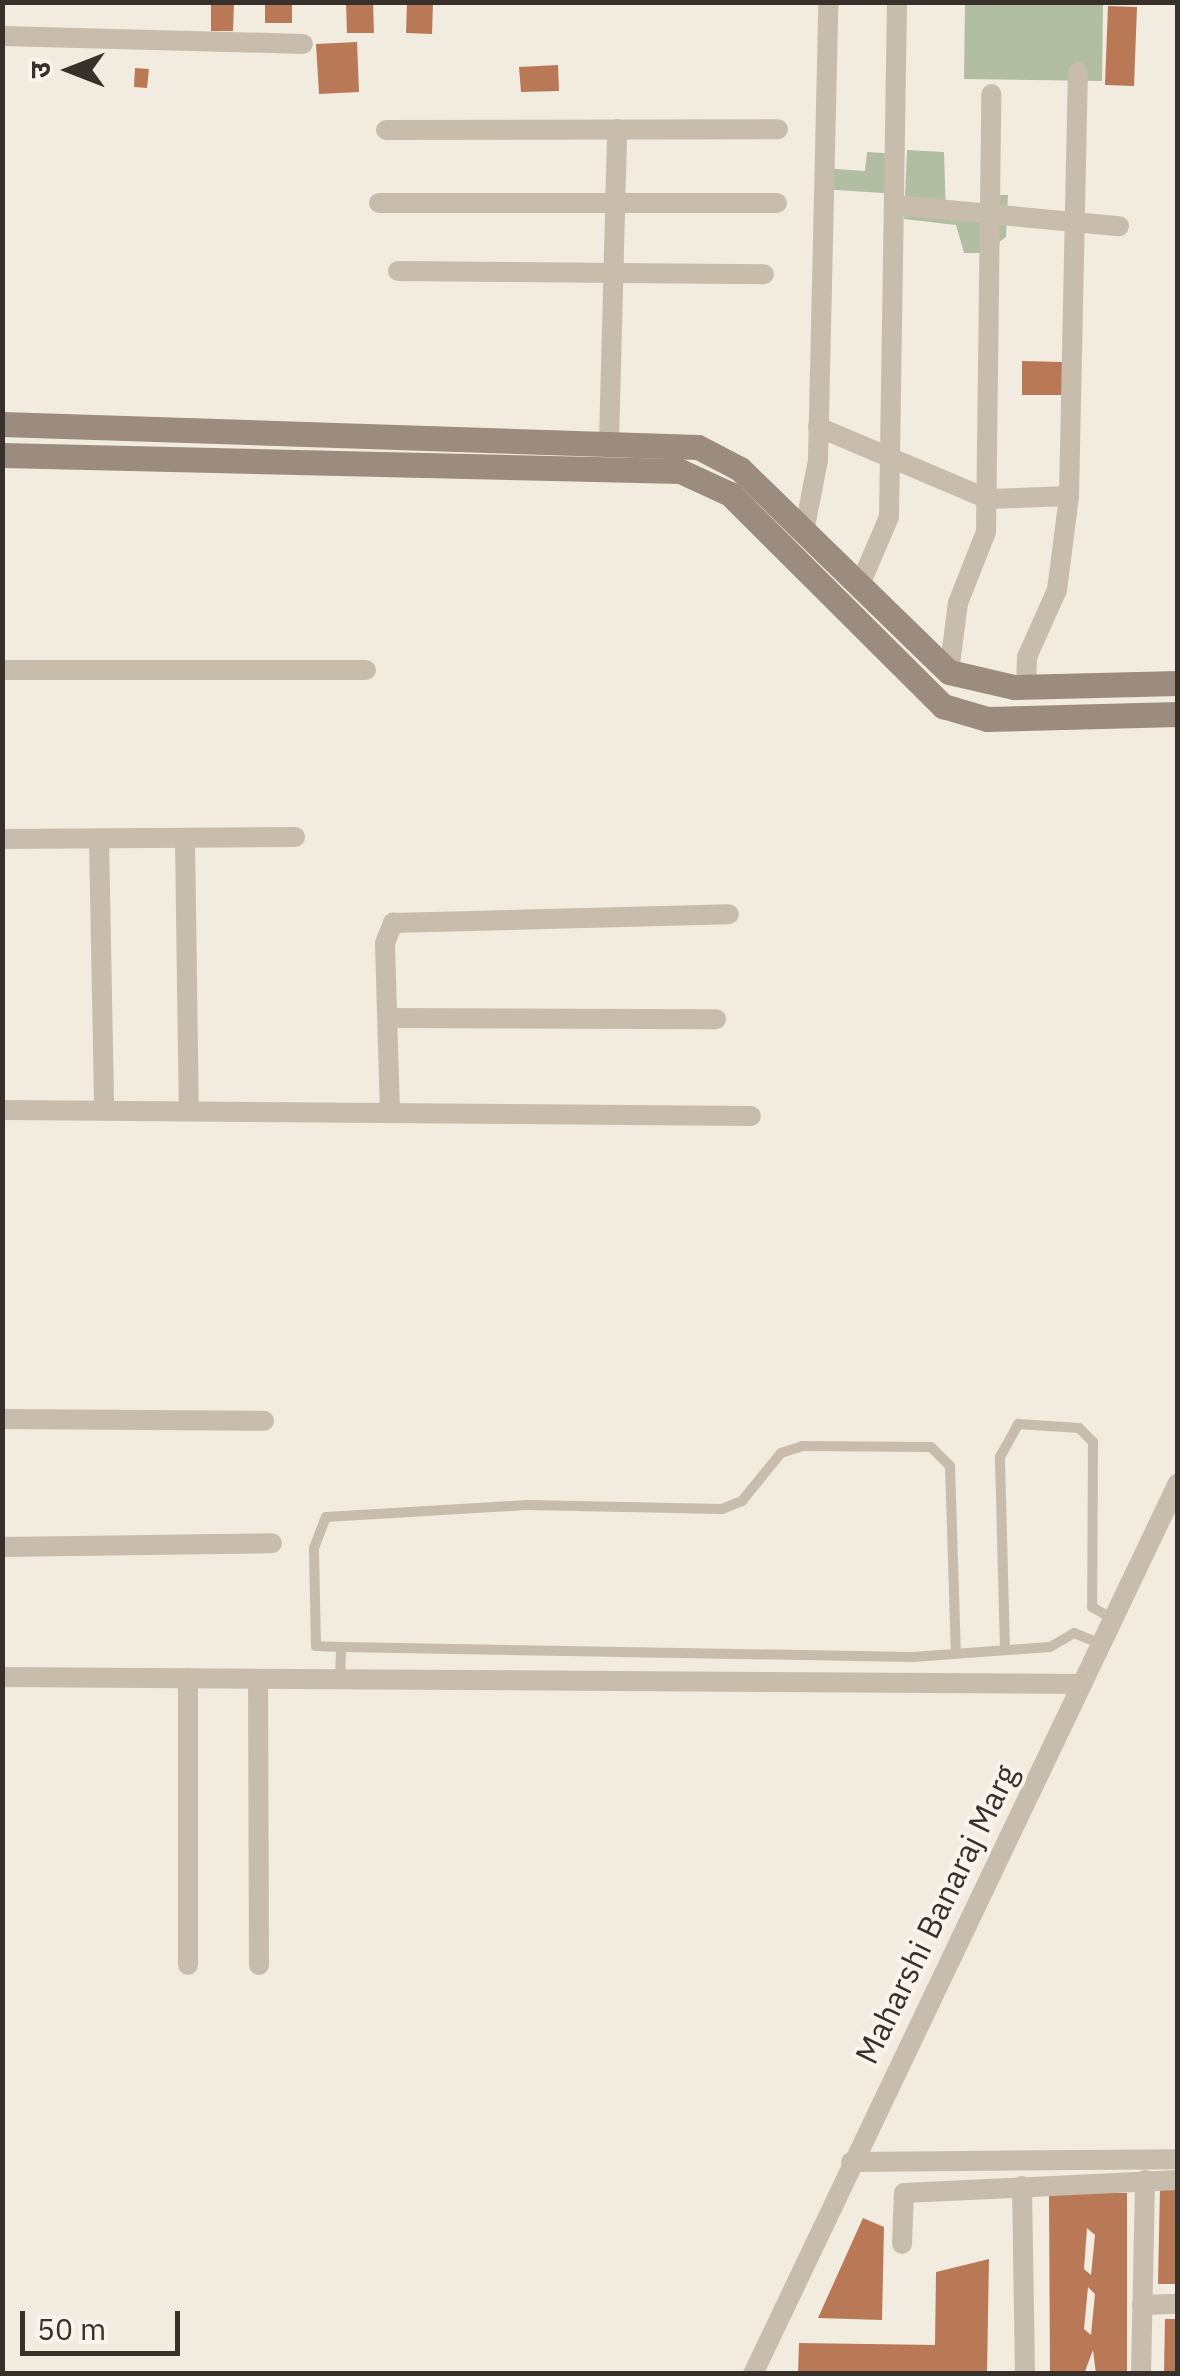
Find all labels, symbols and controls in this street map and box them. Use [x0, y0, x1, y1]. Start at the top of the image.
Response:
north arrow [20, 20, 120, 120]
text: उ [21, 62, 58, 78]
street label: Maharshi Banaraj Marg [847, 1758, 1025, 2070]
scale bar [25, 2291, 185, 2353]
text: 50 m [37, 2309, 106, 2348]

